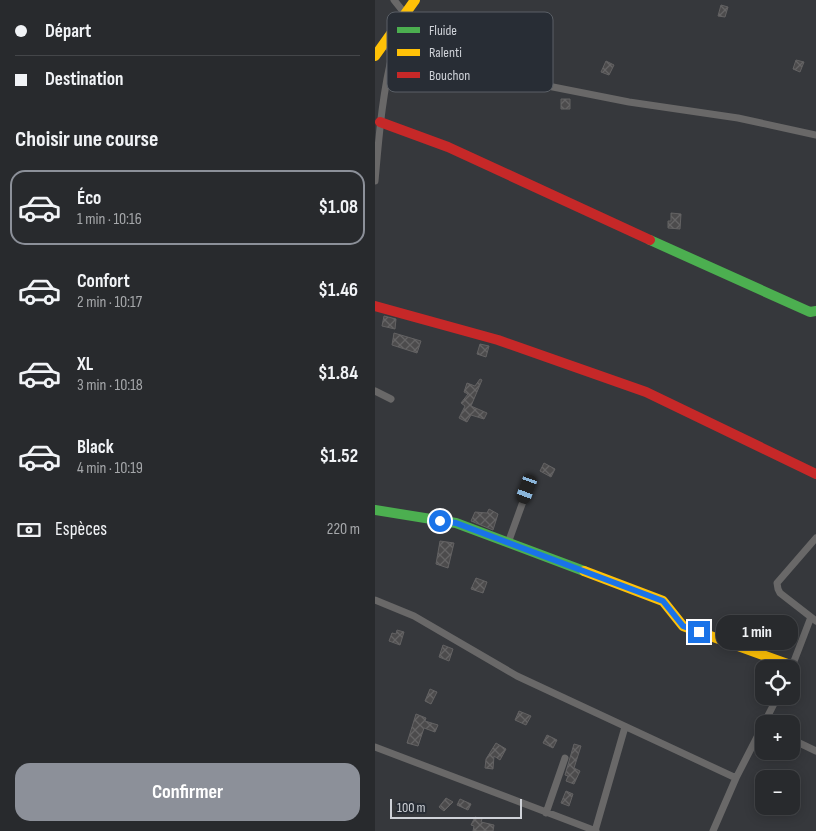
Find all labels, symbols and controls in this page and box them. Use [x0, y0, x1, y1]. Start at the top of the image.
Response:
legend [387, 12, 553, 92]
text: Départ [45, 20, 91, 43]
text: Fluide [429, 22, 457, 39]
text: Ralenti [429, 44, 462, 61]
text: Bouchon [429, 67, 470, 84]
text: Destination [45, 68, 123, 91]
text: Choisir une course [15, 126, 158, 153]
icon: car [17, 185, 62, 230]
text: Éco [77, 187, 101, 210]
text: $1.08 [318, 196, 358, 219]
text: 1 min · 10:16 [77, 210, 142, 229]
icon: car [17, 268, 62, 313]
text: Confort [77, 270, 130, 293]
text: $1.46 [318, 279, 358, 302]
text: 2 min · 10:17 [77, 293, 142, 312]
icon: car [17, 351, 62, 396]
text: XL [77, 353, 93, 376]
text: $1.84 [318, 362, 358, 385]
text: 3 min · 10:18 [77, 376, 143, 395]
icon: car [17, 434, 62, 479]
text: Black [77, 436, 114, 459]
text: $1.52 [319, 445, 358, 468]
text: 4 min · 10:19 [77, 459, 143, 478]
car [514, 472, 539, 506]
route start [429, 510, 451, 532]
icon: cash [15, 516, 43, 544]
text: Espèces [55, 518, 107, 541]
text: 220 m [327, 520, 360, 539]
callout: 1 min [717, 614, 799, 650]
route end [688, 621, 710, 643]
text: 1 min [742, 623, 772, 642]
map controls [755, 660, 800, 815]
button: locate [755, 660, 800, 705]
button: + [755, 715, 800, 760]
button: Confirmer [15, 763, 360, 821]
button: − [755, 770, 800, 815]
scale bar [390, 796, 523, 819]
text: 100 m [397, 799, 426, 816]

